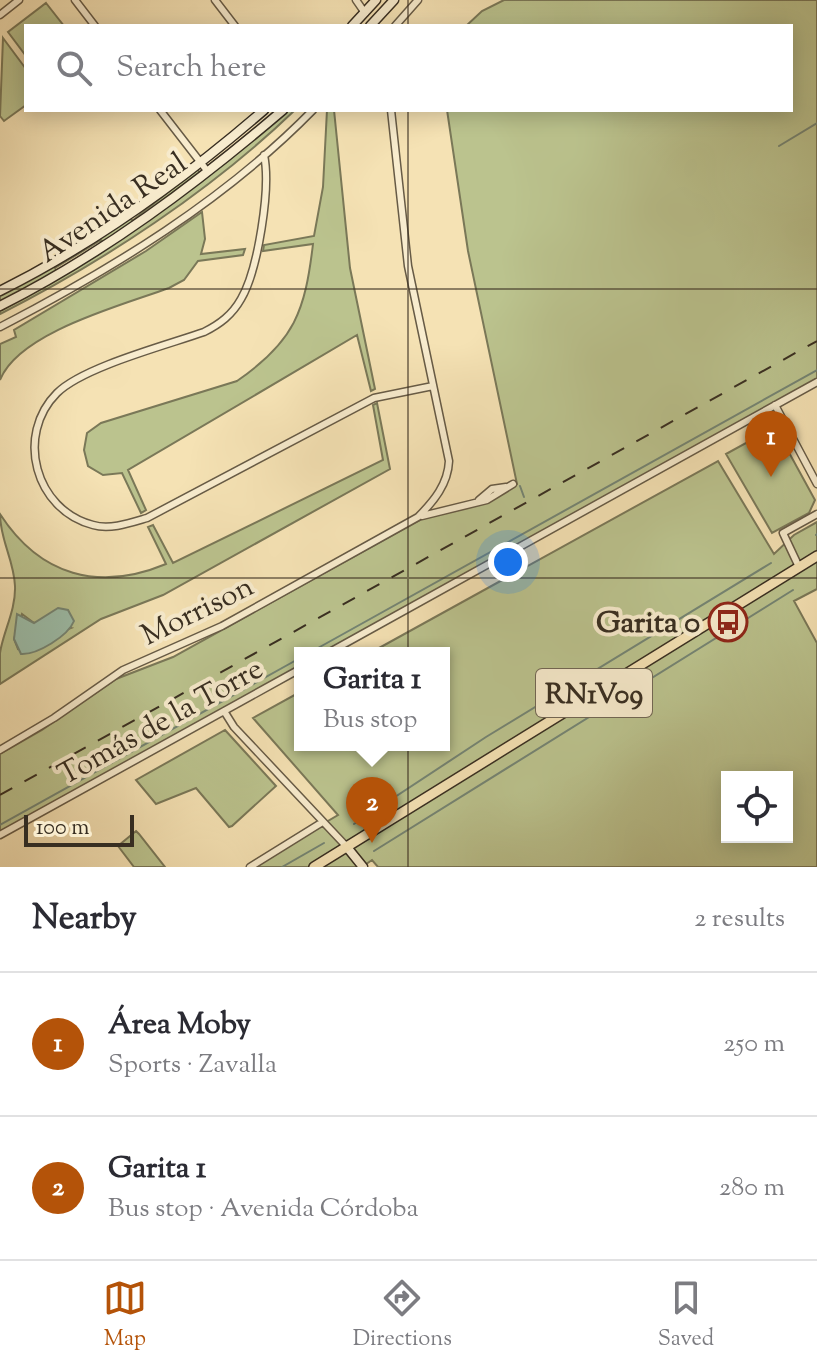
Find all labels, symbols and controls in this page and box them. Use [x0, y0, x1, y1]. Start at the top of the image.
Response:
search box [24, 24, 793, 112]
icon: search [52, 46, 96, 90]
text: Search here [116, 47, 266, 90]
street label: Avenida Real [30, 143, 197, 275]
pin: 1 [745, 411, 797, 477]
your location [488, 542, 528, 582]
street label: Morrison [135, 566, 262, 658]
bus stop icon: Garita 0 [707, 601, 749, 643]
place label: Garita 0 [596, 603, 700, 646]
popup [294, 647, 450, 751]
street label: Tomás de la Torre [51, 649, 272, 797]
text: Garita 1 [323, 659, 421, 702]
road number: RN1V09 [536, 669, 652, 717]
text: Bus stop [323, 702, 418, 739]
map controls [721, 771, 793, 843]
button: locate [721, 771, 793, 843]
pin: 2 [346, 777, 398, 843]
scale bar [24, 811, 134, 847]
text: 100 m [36, 813, 89, 845]
text: Nearby [32, 895, 137, 944]
text: 2 results [694, 901, 785, 938]
text: Área Moby [108, 1004, 251, 1047]
text: 1 [54, 1026, 62, 1063]
text: 250 m [723, 1026, 785, 1063]
text: Sports · Zavalla [108, 1047, 277, 1084]
text: Garita 1 [108, 1148, 206, 1191]
text: 2 [52, 1170, 64, 1207]
text: 280 m [719, 1170, 785, 1207]
text: Bus stop · Avenida Córdoba [108, 1191, 419, 1228]
tab: Map [103, 1276, 147, 1356]
tab: Directions [353, 1276, 452, 1356]
tab: Saved [658, 1276, 714, 1356]

